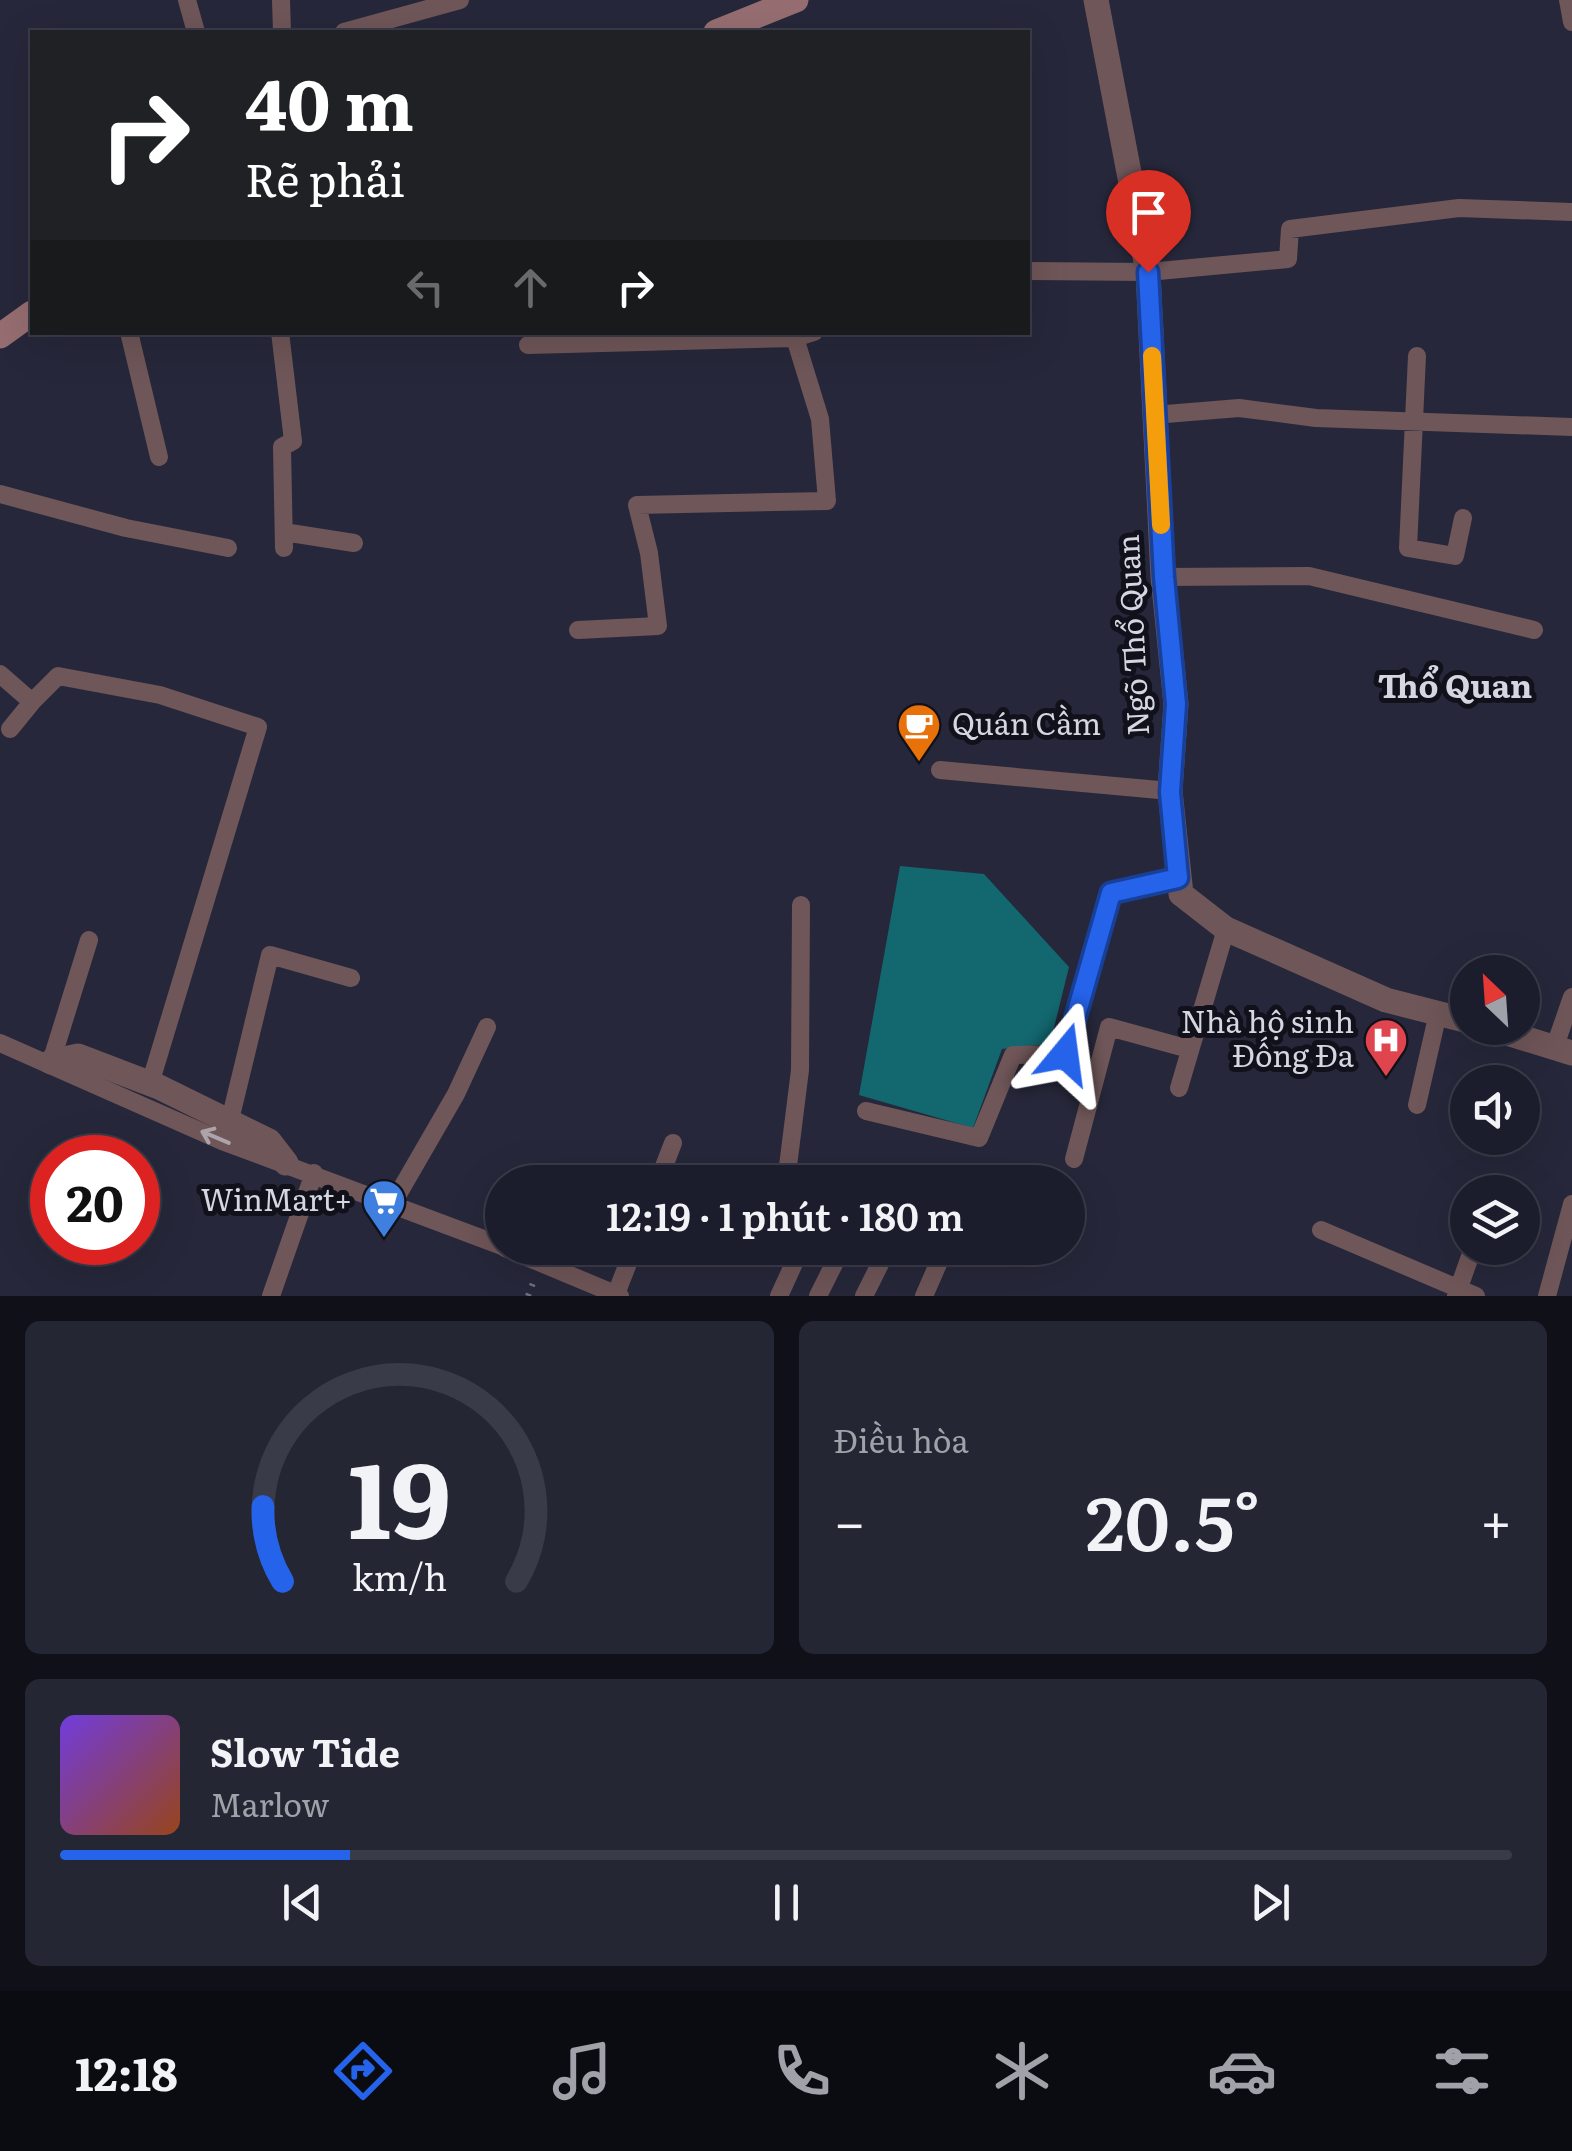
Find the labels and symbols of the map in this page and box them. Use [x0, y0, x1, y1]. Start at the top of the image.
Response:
pin [1106, 170, 1191, 273]
street label: Ngõ Thổ Quan [1104, 533, 1158, 737]
district label: Thổ Quan [1378, 660, 1532, 708]
place label: Quán Cầm [952, 700, 1101, 744]
cafe icon: Quán Cầm [896, 702, 942, 763]
north arrow [1450, 955, 1540, 1045]
place label: Nhà hộ sinh Đống Đa [1181, 998, 1355, 1076]
position arrow [1013, 1002, 1117, 1106]
hospital icon: Nhà hộ sinh Đống Đa [1363, 1017, 1409, 1078]
one-way arrow [200, 1127, 231, 1145]
speed limit sign: 20 [30, 1135, 160, 1265]
place label: WinMart+ [201, 1176, 352, 1220]
supermarket icon: WinMart+ [361, 1178, 407, 1239]

